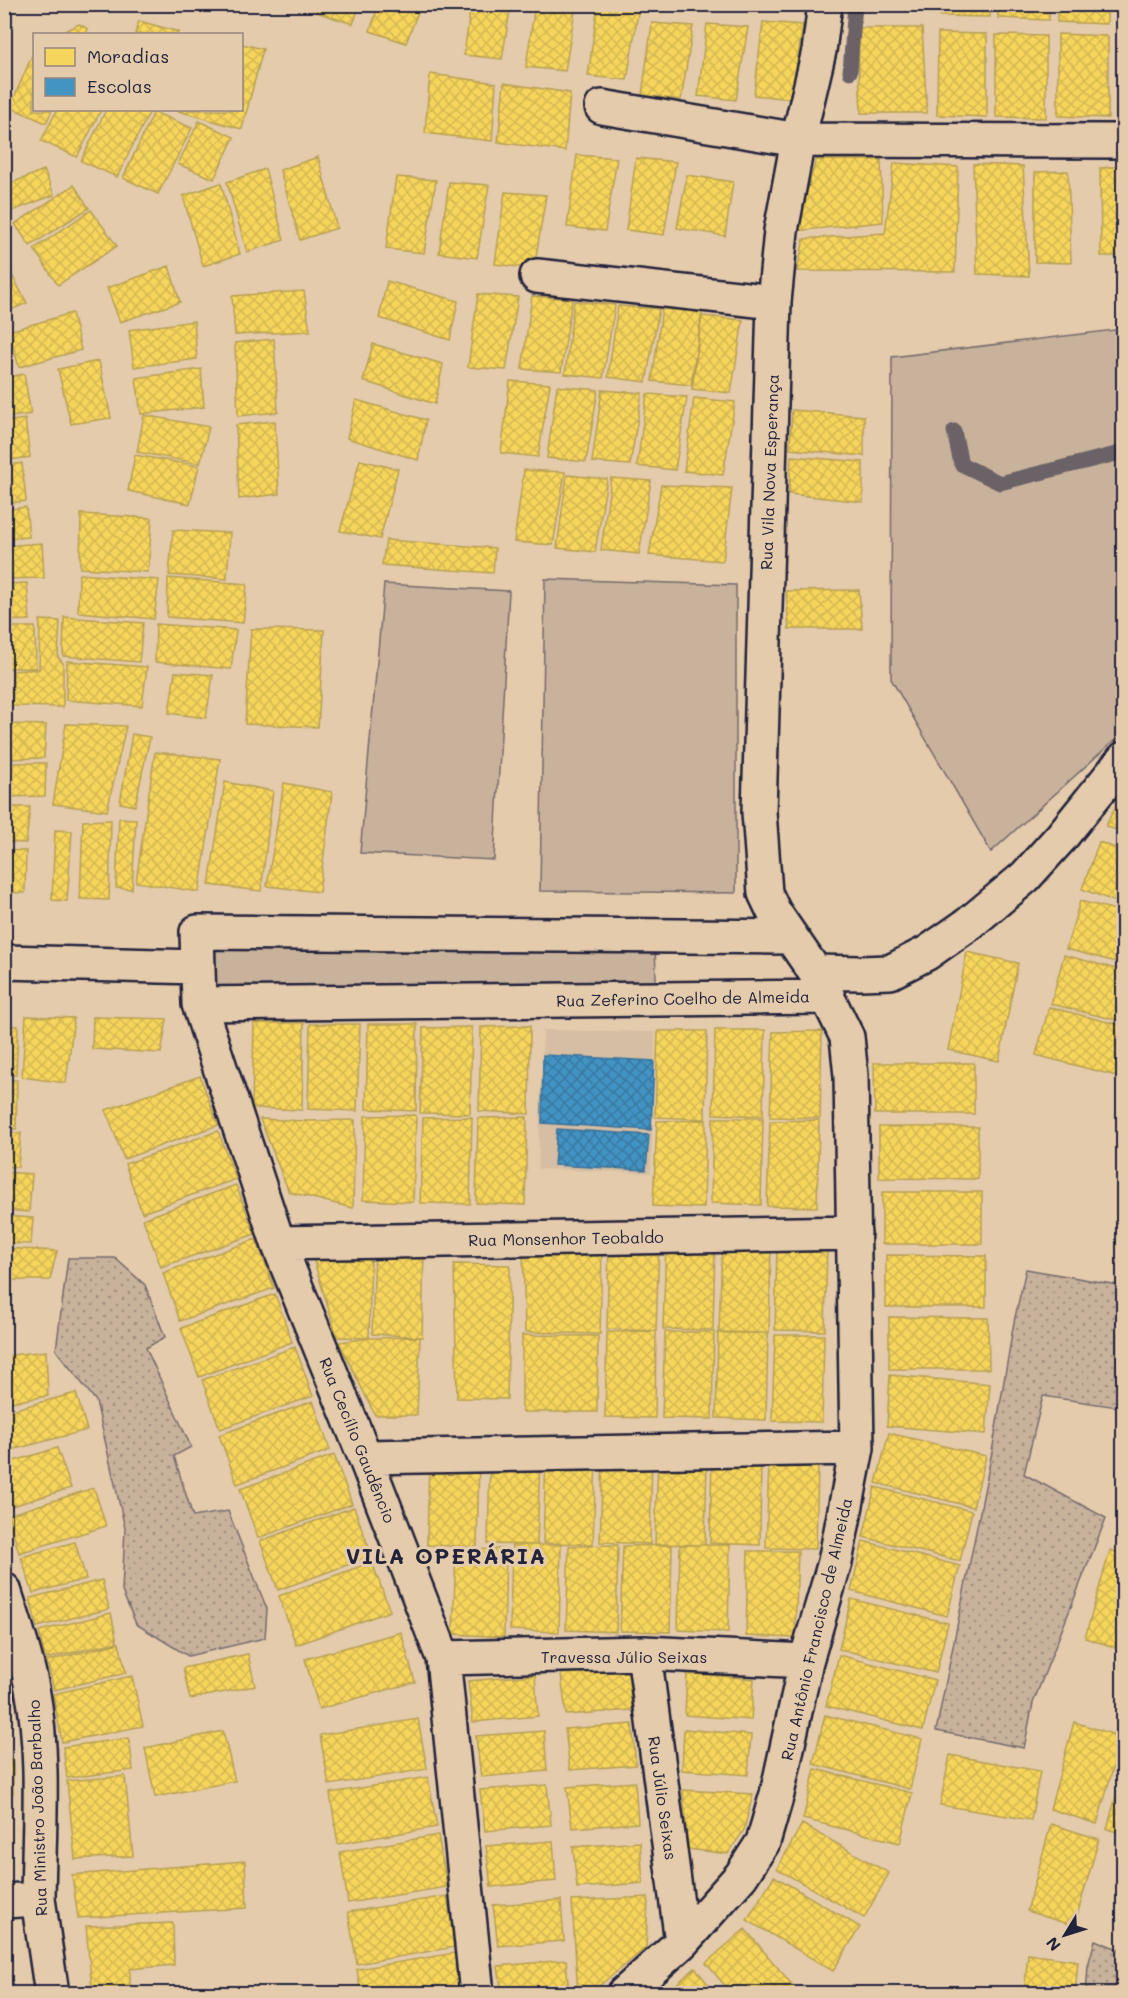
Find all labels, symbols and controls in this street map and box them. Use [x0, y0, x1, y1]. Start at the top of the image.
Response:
legend [33, 33, 243, 111]
text: Moradias [87, 44, 169, 68]
text: Escolas [87, 74, 152, 98]
street label: Rua Vila Nova Esperança [755, 374, 783, 570]
street label: Rua Zeferino Coelho de Almeida [556, 985, 810, 1011]
street label: Rua Monsenhor Teobaldo [468, 1226, 664, 1250]
street label: Rua Cecílio Gaudêncio [315, 1354, 401, 1526]
street label: Rua Antônio Francisco de Almeida [776, 1496, 856, 1762]
district label: VILA OPERÁRIA [346, 1541, 546, 1570]
street label: Travessa Júlio Seixas [541, 1646, 707, 1667]
street label: Rua Ministro João Barbalho [23, 1699, 51, 1917]
street label: Rua Júlio Seixas [644, 1735, 682, 1861]
north arrow [1035, 1905, 1095, 1965]
text: N [1041, 1933, 1065, 1956]

